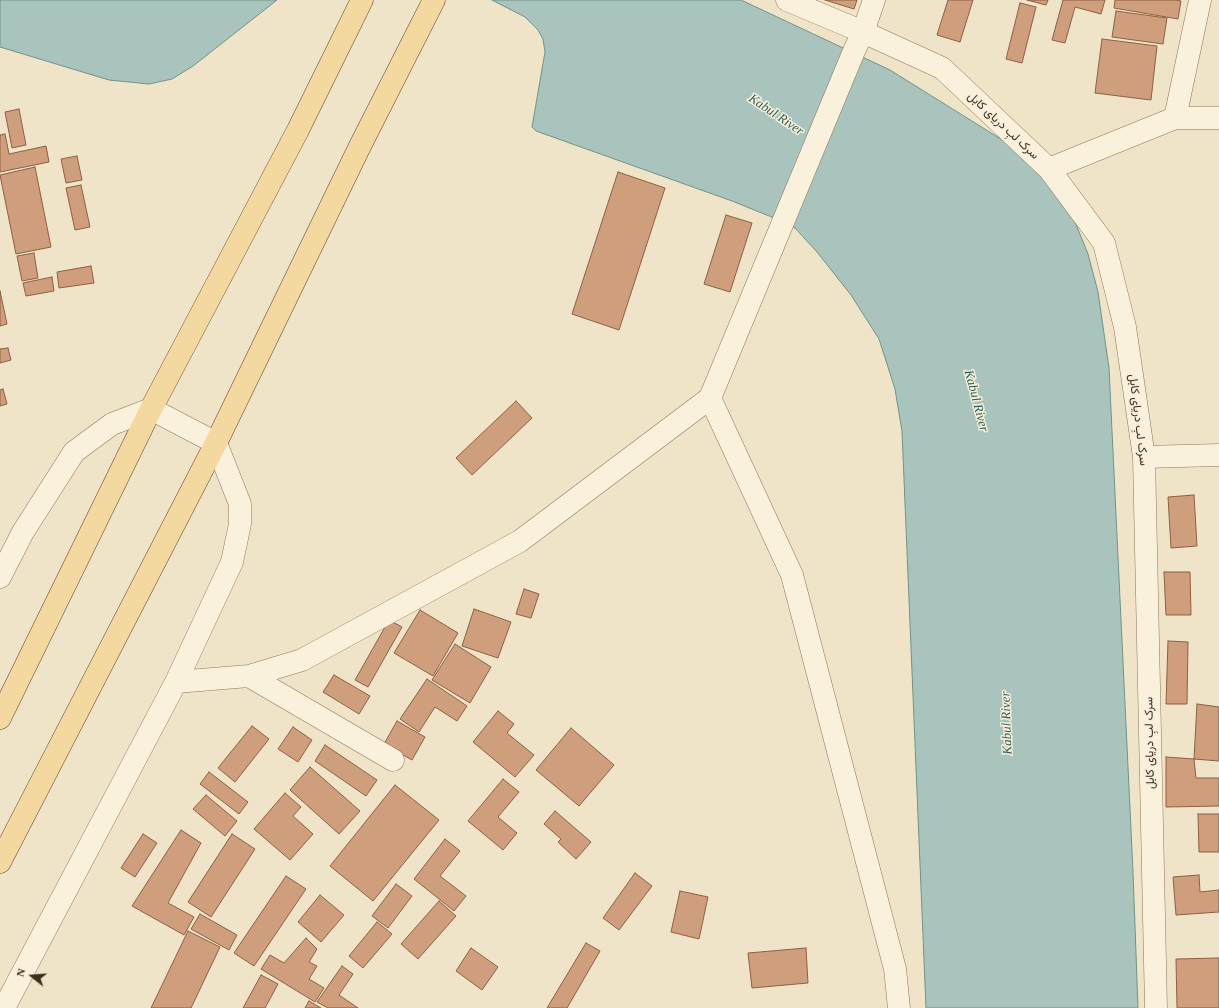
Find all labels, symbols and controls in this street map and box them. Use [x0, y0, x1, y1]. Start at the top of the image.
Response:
street label: سرک لبِ دریای کابل [964, 89, 1042, 163]
water label: Kabul River [745, 91, 807, 139]
water label: Kabul River [960, 368, 992, 434]
street label: سرک لبِ دریای کابل [1125, 373, 1151, 467]
water label: Kabul River [998, 691, 1016, 755]
street label: سرک لبِ دریای کابل [1142, 697, 1158, 789]
north arrow [12, 956, 52, 996]
text: N [14, 967, 27, 978]

